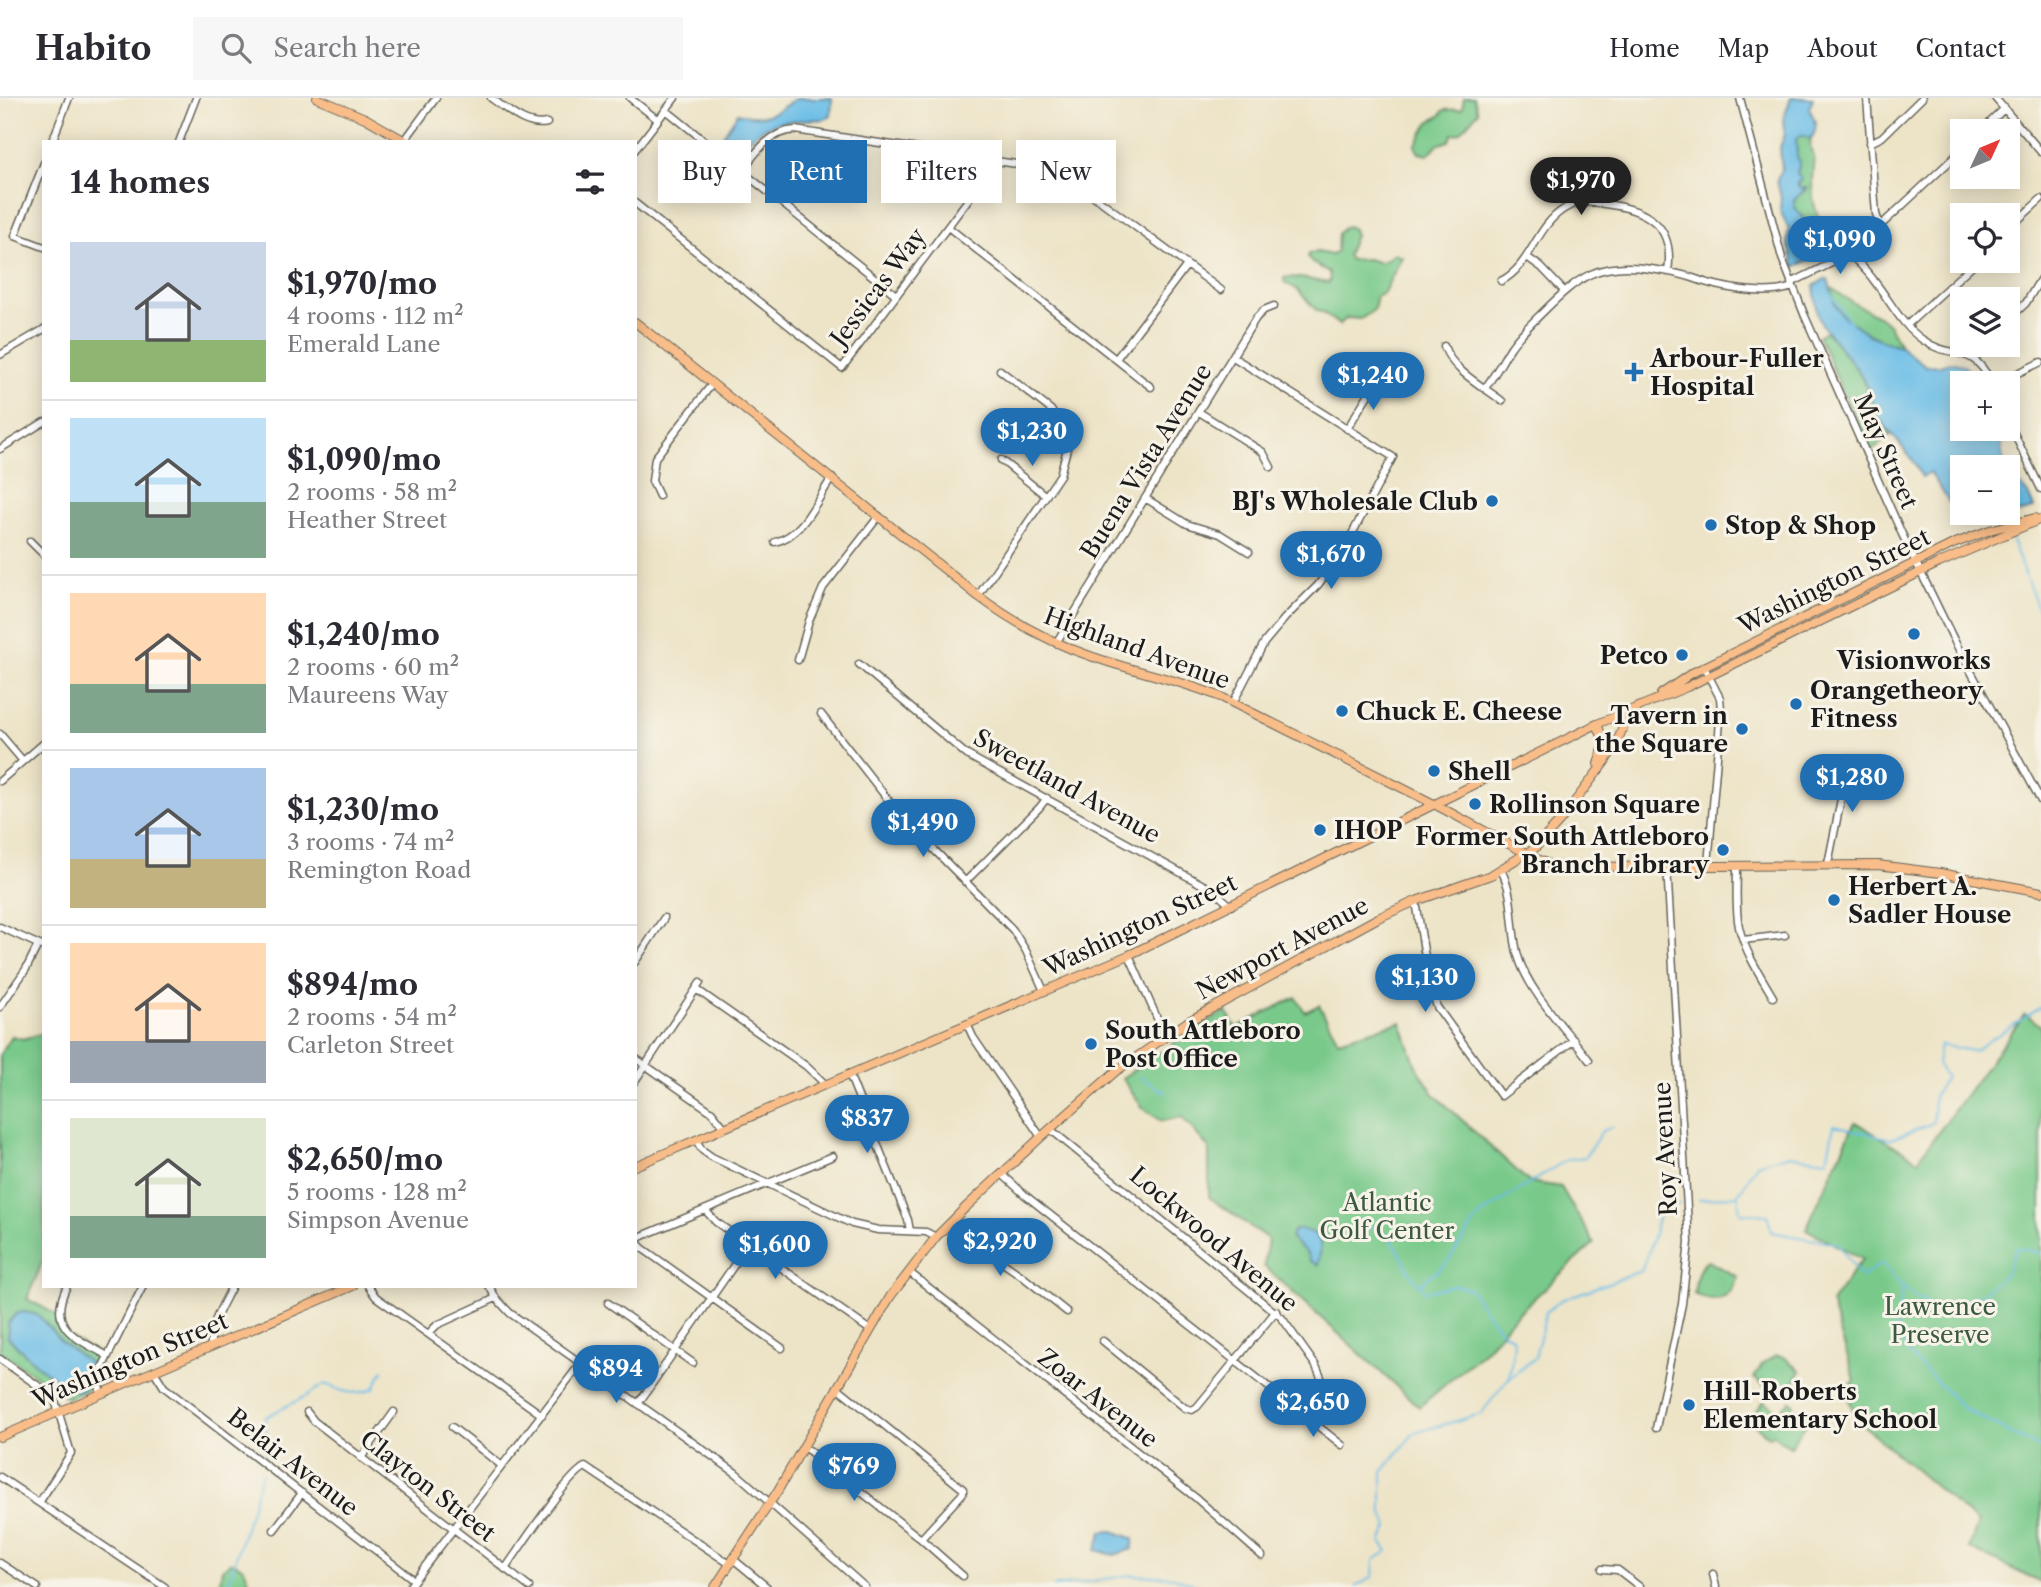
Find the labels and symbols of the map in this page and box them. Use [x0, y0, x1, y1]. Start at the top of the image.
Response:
north arrow [1950, 119, 2020, 189]
pin: $1,970 [1524, 158, 1638, 217]
pin: $1,090 [1783, 216, 1897, 276]
street label: Jessicas Way [822, 222, 932, 355]
place label: Arbour-Fuller Hospital [1649, 344, 1824, 401]
pin: $1,240 [1316, 352, 1430, 412]
street label: Buena Vista Avenue [1074, 358, 1218, 564]
marker: Arbour-Fuller Hospital [1624, 362, 1644, 382]
street label: May Street [1848, 389, 1924, 514]
pin: $1,230 [975, 408, 1089, 468]
place label: BJ's Wholesale Club [1232, 487, 1478, 516]
marker: BJ's Wholesale Club [1484, 493, 1500, 509]
place label: Stop & Shop [1725, 511, 1876, 540]
marker: Stop & Shop [1703, 517, 1719, 533]
street label: Washington Street [1732, 522, 1935, 640]
pin: $1,670 [1274, 532, 1388, 591]
street label: Highland Avenue [1040, 601, 1234, 695]
marker: Visionworks [1906, 626, 1922, 642]
place label: Petco [1600, 641, 1668, 670]
place label: Visionworks [1836, 646, 1991, 675]
marker: Petco [1674, 647, 1690, 663]
place label: Orangetheory Fitness [1810, 676, 1984, 733]
marker: Orangetheory Fitness [1788, 696, 1804, 712]
place label: Chuck E. Cheese [1356, 697, 1562, 726]
place label: Tavern in the Square [1595, 701, 1729, 758]
marker: Chuck E. Cheese [1334, 703, 1350, 719]
marker: Tavern in the Square [1734, 721, 1750, 737]
street label: Sweetland Avenue [969, 723, 1165, 849]
pin: $1,280 [1795, 754, 1909, 814]
place label: Shell [1448, 757, 1511, 786]
marker: Shell [1426, 763, 1442, 779]
place label: Rollinson Square [1489, 790, 1700, 819]
marker: Rollinson Square [1467, 796, 1483, 812]
pin: $1,490 [866, 800, 980, 859]
place label: IHOP [1334, 816, 1403, 845]
marker: IHOP [1312, 822, 1328, 838]
place label: Former South Attleboro Branch Library [1415, 822, 1710, 879]
marker: Former South Attleboro Branch Library [1715, 842, 1731, 858]
street label: Washington Street [1038, 867, 1242, 983]
place label: Herbert A. Sadler House [1848, 872, 2011, 929]
street label: Newport Avenue [1191, 890, 1373, 1006]
marker: Herbert A. Sadler House [1826, 892, 1842, 908]
pin: $1,130 [1368, 954, 1482, 1014]
place label: South Attleboro Post Office [1105, 1016, 1301, 1073]
marker: South Attleboro Post Office [1083, 1036, 1099, 1052]
street label: Roy Avenue [1647, 1081, 1683, 1217]
pin: $837 [826, 1096, 908, 1155]
street label: Lockwood Avenue [1124, 1160, 1304, 1318]
park label: Atlantic Golf Center [1319, 1188, 1455, 1245]
pin: $2,920 [943, 1218, 1057, 1278]
pin: $1,600 [718, 1222, 832, 1281]
park label: Lawrence Preserve [1884, 1292, 1996, 1349]
street label: Washington Street [27, 1305, 233, 1415]
street label: Zoar Avenue [1032, 1342, 1164, 1454]
pin: $894 [575, 1346, 657, 1405]
place label: Hill-Roberts Elementary School [1703, 1377, 1937, 1434]
pin: $2,650 [1256, 1380, 1370, 1439]
marker: Hill-Roberts Elementary School [1681, 1397, 1697, 1413]
street label: Belair Avenue [222, 1402, 364, 1522]
street label: Clayton Street [355, 1424, 502, 1548]
pin: $769 [813, 1444, 895, 1503]

